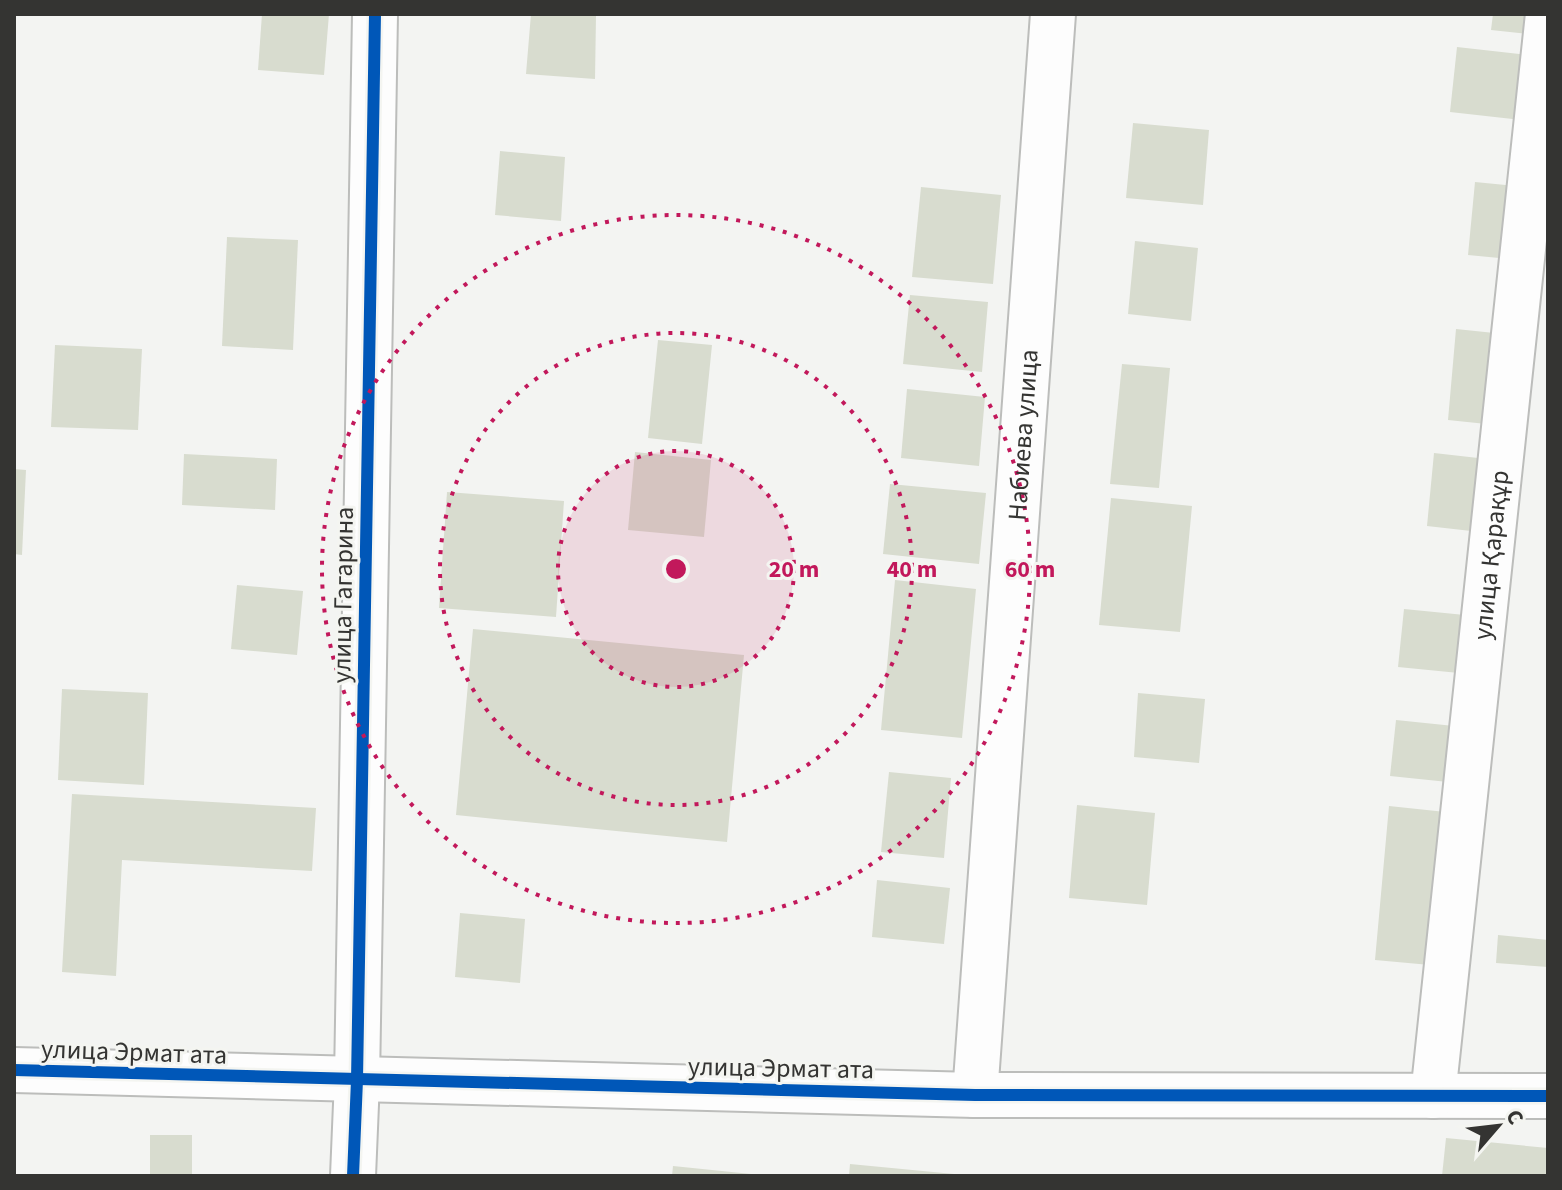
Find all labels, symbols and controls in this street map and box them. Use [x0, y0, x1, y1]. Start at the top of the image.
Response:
street label: Набиева улица [998, 348, 1047, 522]
street label: улица Қарақұр [1463, 468, 1518, 642]
street label: улица Гагарина [323, 506, 363, 684]
text: 20 m [769, 552, 819, 587]
text: 40 m [887, 552, 937, 587]
text: 60 m [1005, 552, 1055, 587]
centre of rings [662, 555, 690, 583]
street label: улица Эрмат ата [40, 1030, 228, 1074]
street label: улица Эрмат ата [688, 1048, 874, 1088]
north arrow [1458, 1086, 1538, 1166]
text: С [1498, 1104, 1532, 1130]

